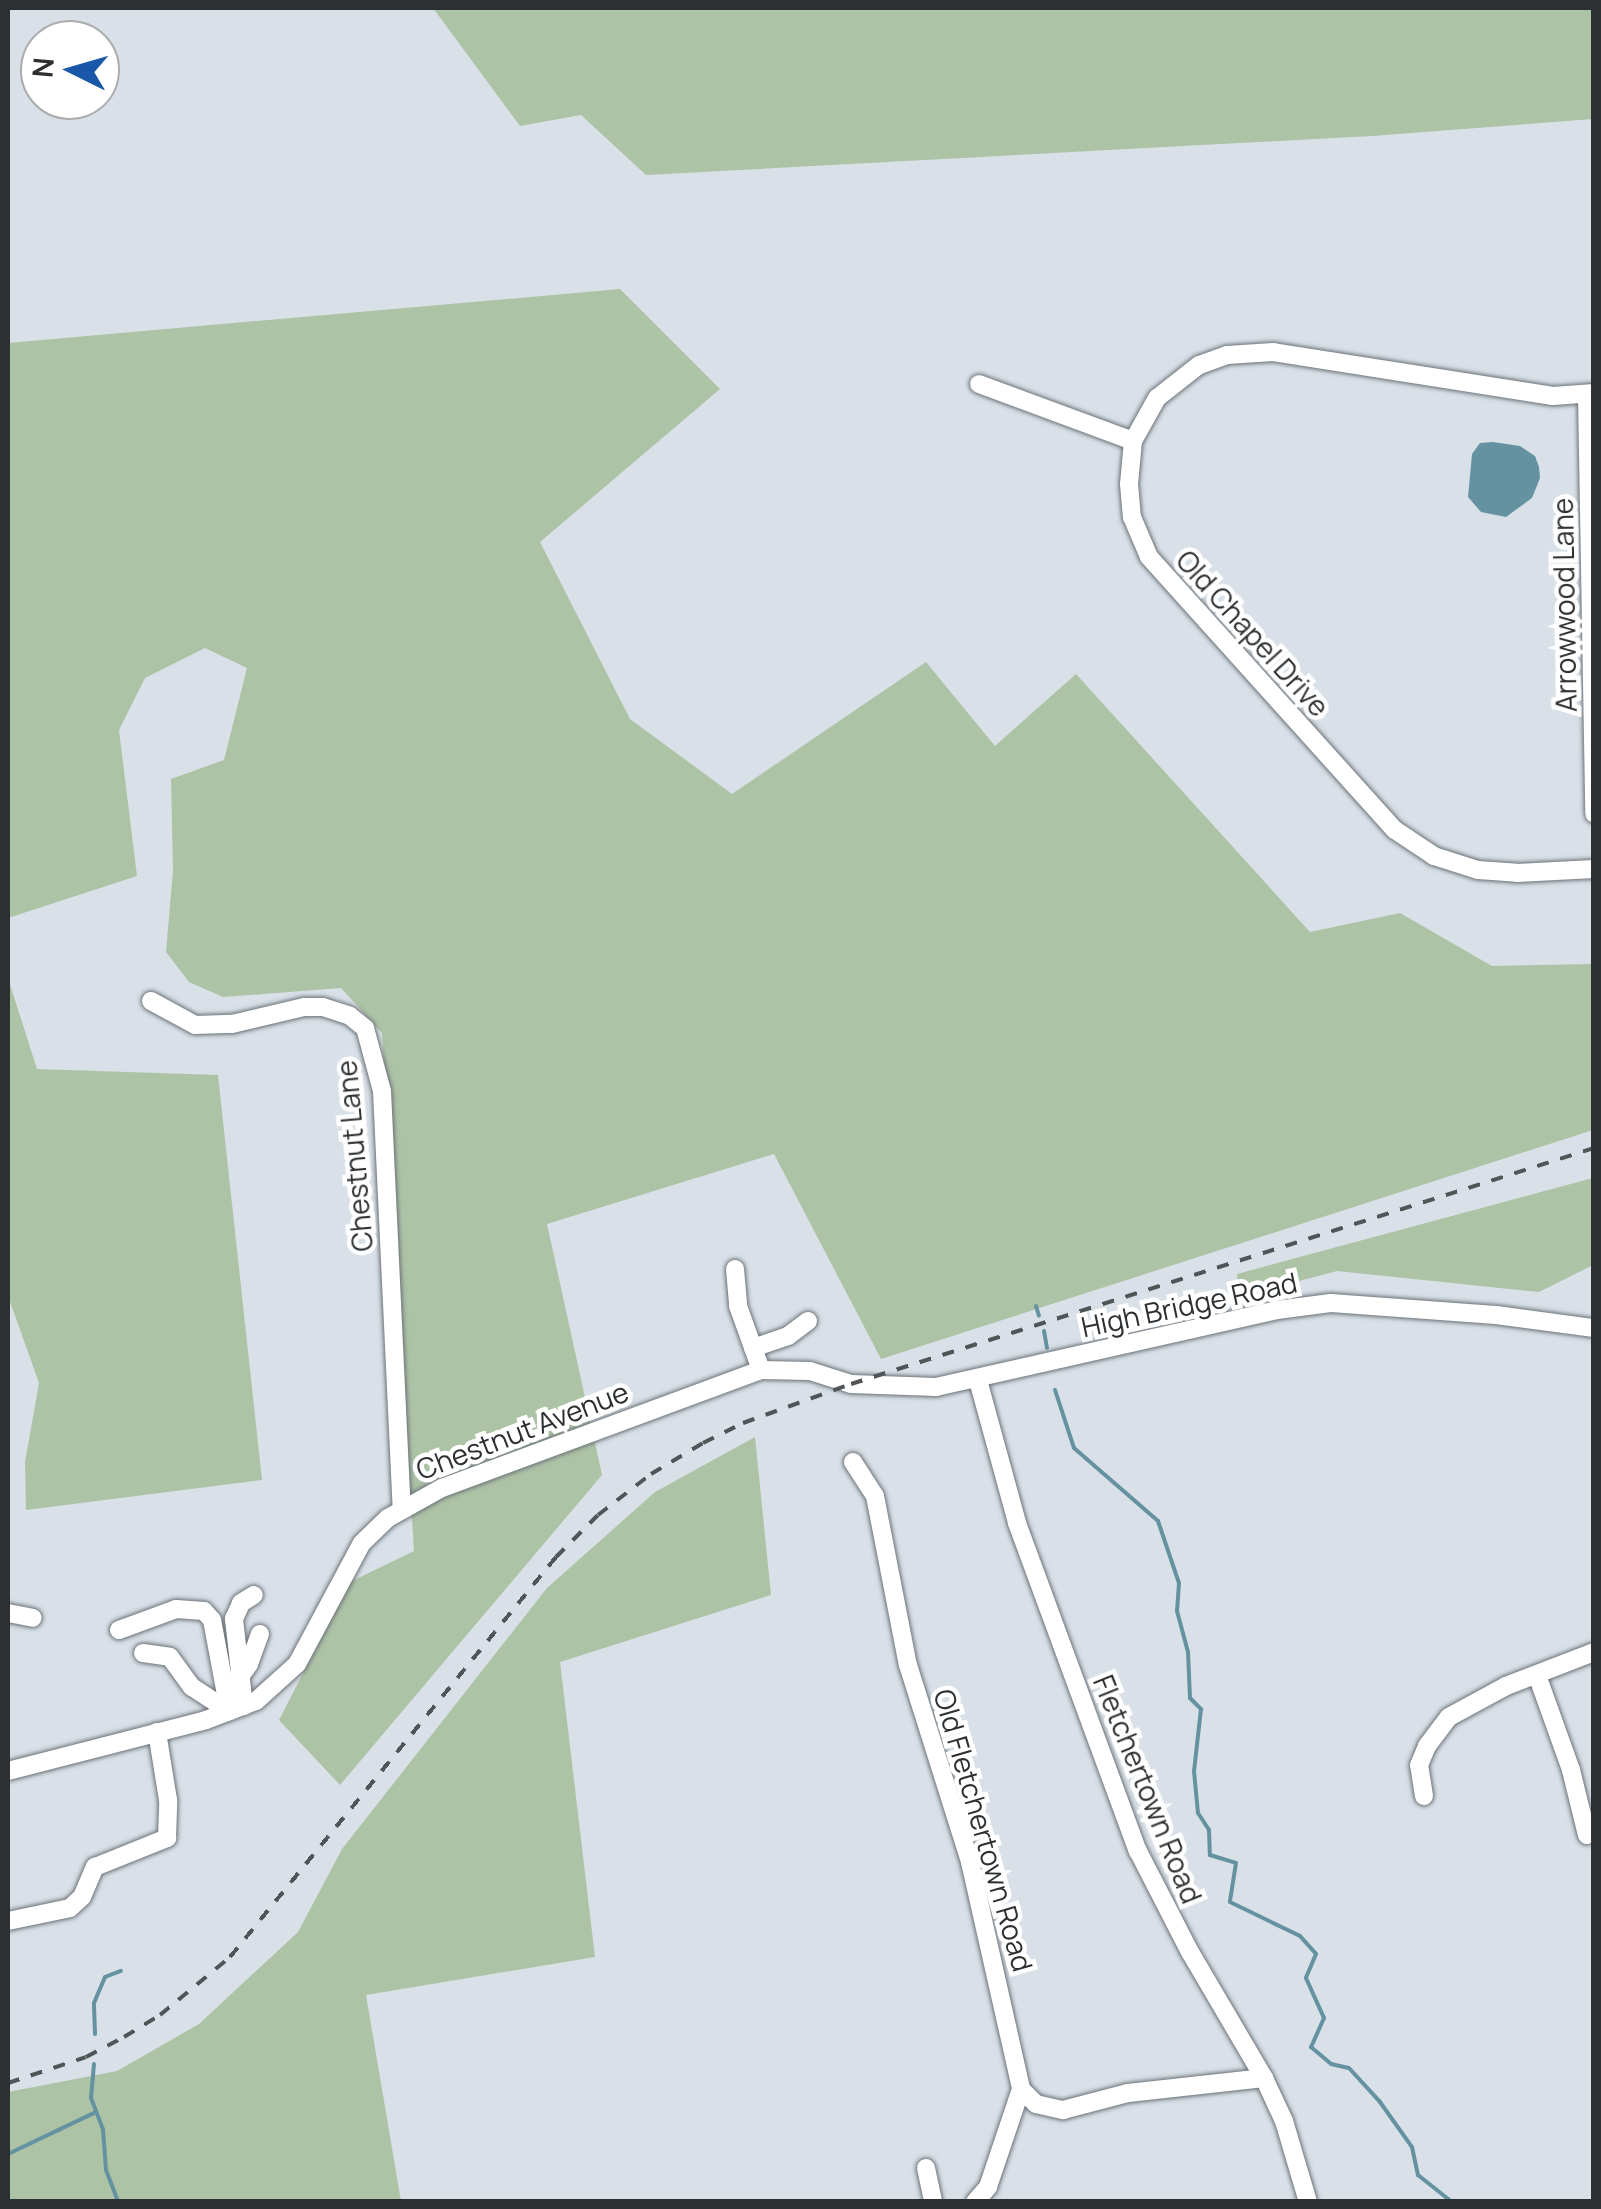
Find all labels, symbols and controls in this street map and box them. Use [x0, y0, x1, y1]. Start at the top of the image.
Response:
north arrow [20, 20, 120, 120]
text: N [22, 56, 62, 79]
street label: Arrowwood Lane [1545, 498, 1583, 712]
street label: Old Chapel Drive [1170, 543, 1336, 723]
street label: Chestnut Lane [329, 1059, 379, 1253]
street label: High Bridge Road [1078, 1265, 1300, 1343]
street label: Chestnut Avenue [411, 1374, 633, 1486]
street label: Fletchertown Road [1087, 1670, 1209, 1908]
street label: Old Fletchertown Road [928, 1685, 1040, 1975]

